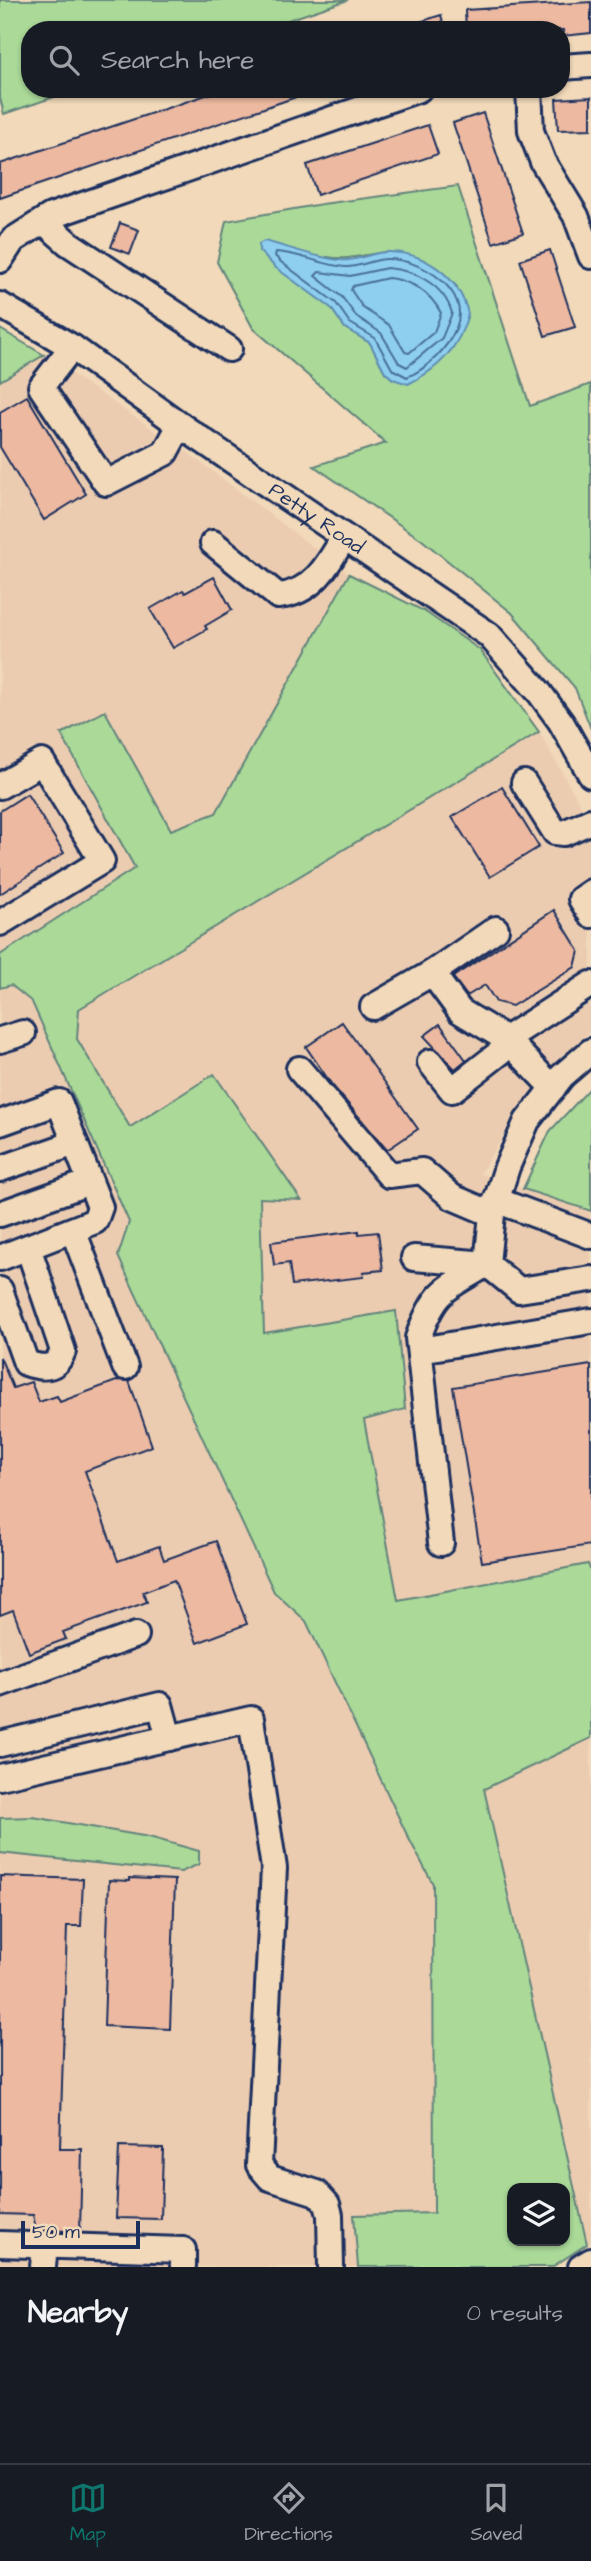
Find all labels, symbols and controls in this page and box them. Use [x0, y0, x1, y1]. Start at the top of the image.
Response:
search box [21, 21, 570, 98]
icon: search [45, 41, 83, 79]
text: Search here [101, 42, 254, 78]
street label: Petty Road [263, 475, 370, 561]
map controls [507, 2183, 570, 2246]
button: layers [507, 2183, 570, 2246]
scale bar [21, 2218, 140, 2250]
text: 50 m [32, 2219, 80, 2246]
text: Nearby [28, 2292, 128, 2334]
text: 0 results [466, 2297, 563, 2329]
tab: Map [69, 2479, 107, 2548]
tab: Directions [244, 2479, 333, 2548]
tab: Saved [470, 2479, 522, 2548]

